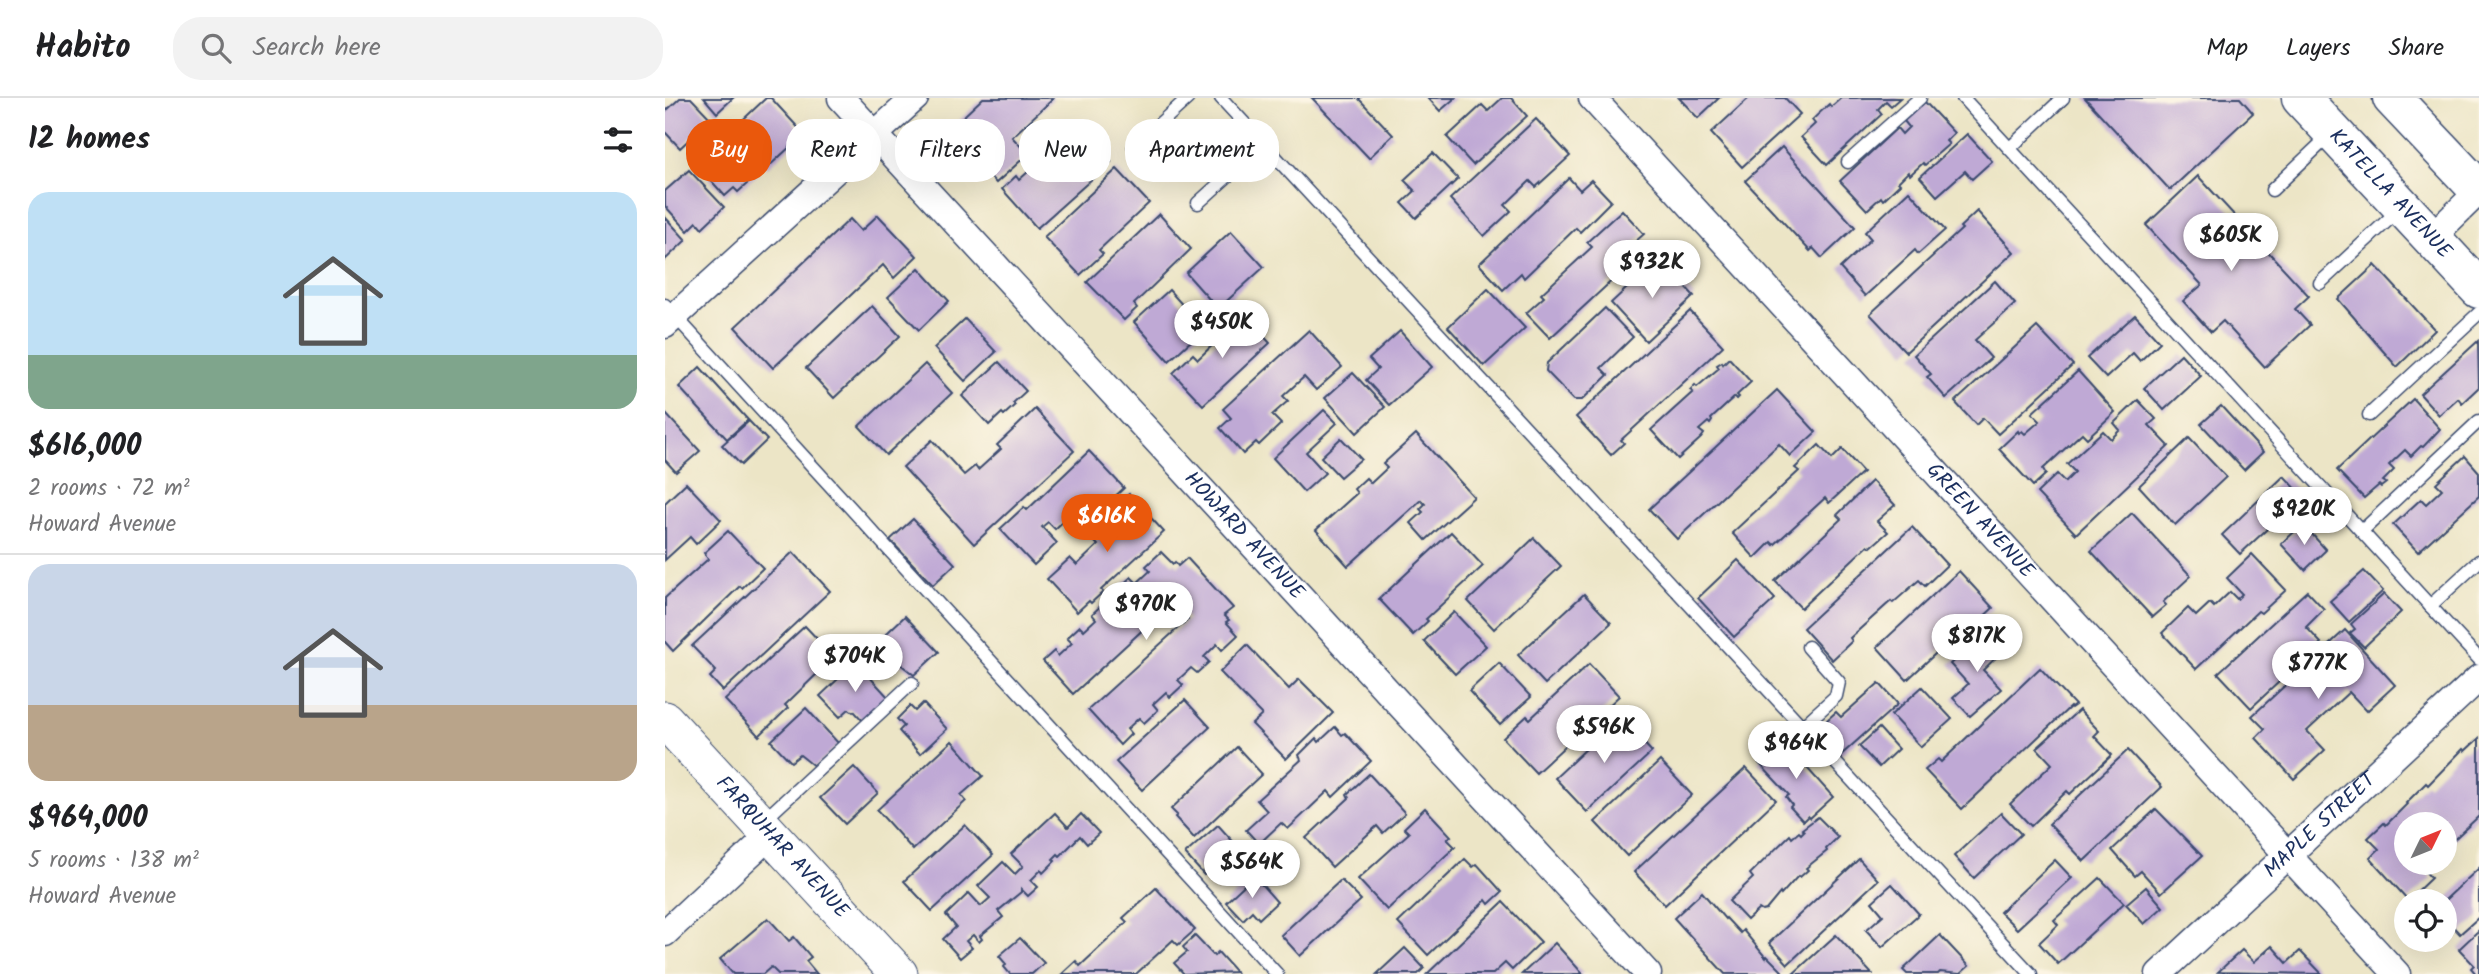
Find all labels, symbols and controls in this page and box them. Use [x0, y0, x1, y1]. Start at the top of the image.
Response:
search box [173, 17, 663, 80]
text: Habito [35, 22, 131, 75]
text: Search here [253, 27, 381, 69]
icon: search [197, 29, 235, 67]
text: Map [2206, 29, 2248, 68]
text: Layers [2286, 29, 2350, 68]
text: Share [2388, 29, 2444, 68]
text: 12 homes [28, 116, 150, 164]
chip: Buy [686, 119, 772, 182]
chip: Rent [786, 119, 881, 182]
chip: Filters [895, 119, 1005, 182]
chip: New [1019, 119, 1111, 182]
chip: Apartment [1125, 119, 1279, 182]
icon: filters [599, 121, 637, 159]
street label: KATELLA AVENUE [2321, 121, 2460, 267]
pin: $605K [2182, 214, 2280, 273]
text: $605K [2199, 218, 2263, 254]
icon: home [270, 238, 396, 364]
pin: $932K [1603, 240, 1701, 300]
text: $932K [1619, 245, 1685, 281]
pin: $450K [1173, 300, 1271, 360]
text: $450K [1190, 305, 1254, 341]
text: $616,000 [28, 423, 141, 471]
street label: GREEN AVENUE [1918, 455, 2043, 587]
street label: HOWARD AVENUE [1176, 463, 1313, 608]
text: 2 rooms · 72 m² [28, 471, 190, 507]
pin: $920K [2255, 488, 2353, 547]
text: $920K [2272, 492, 2336, 528]
pin: $616K [1058, 494, 1156, 554]
text: $616K [1077, 499, 1137, 535]
text: Howard Avenue [28, 507, 176, 543]
pin: $970K [1097, 582, 1195, 642]
text: $970K [1115, 587, 1177, 623]
icon: home [270, 610, 396, 736]
pin: $817K [1928, 614, 2026, 674]
text: $817K [1948, 619, 2006, 655]
pin: $704K [806, 634, 904, 694]
text: $704K [824, 639, 886, 675]
pin: $777K [2269, 642, 2367, 701]
text: $777K [2288, 646, 2348, 682]
pin: $596K [1555, 706, 1653, 765]
text: $596K [1572, 710, 1636, 746]
pin: $964K [1747, 722, 1845, 781]
text: $964K [1764, 726, 1828, 762]
street label: MAPLE STREET [2256, 763, 2385, 886]
street label: FARQUHAR AVENUE [707, 768, 857, 927]
text: $964,000 [28, 795, 148, 843]
north arrow [2394, 812, 2457, 875]
map controls [2394, 812, 2457, 952]
pin: $564K [1203, 840, 1301, 900]
text: 5 rooms · 138 m² [28, 843, 199, 879]
text: $564K [1220, 845, 1284, 881]
text: Howard Avenue [28, 879, 176, 915]
button: locate [2394, 889, 2457, 952]

